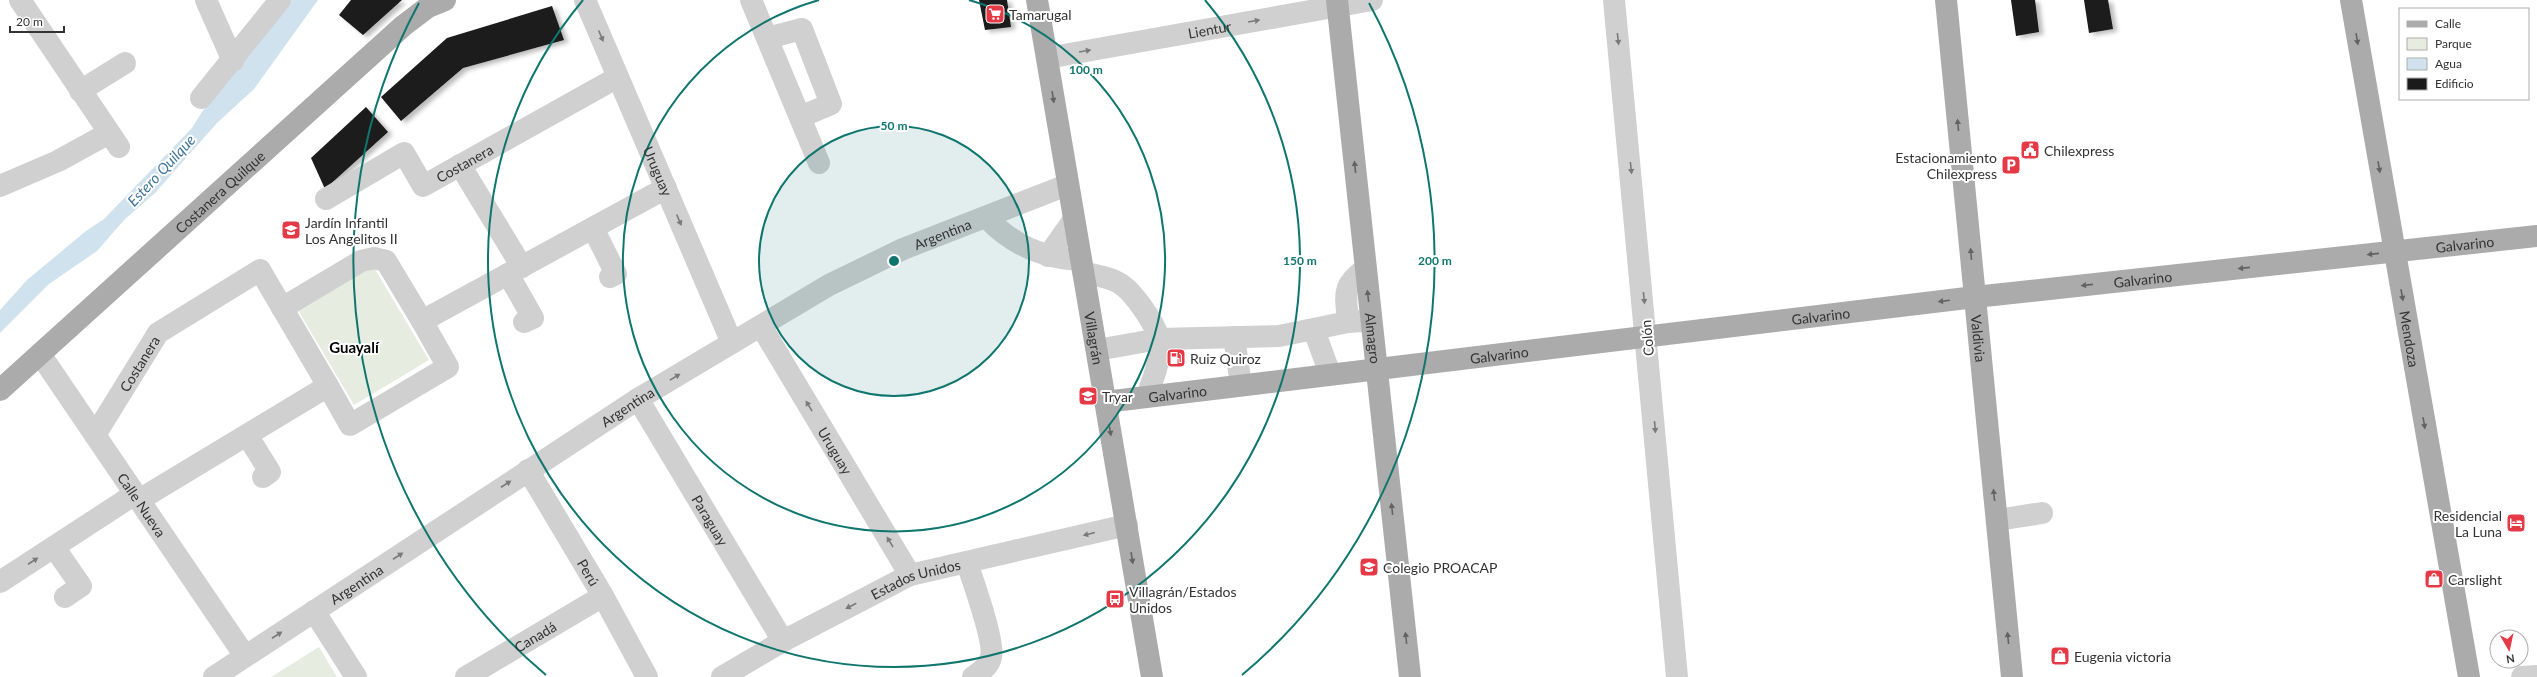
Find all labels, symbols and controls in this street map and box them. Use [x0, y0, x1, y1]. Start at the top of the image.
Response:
supermarket icon: Tamarugal [984, 3, 1006, 25]
place label: Tamarugal [1009, 6, 1072, 23]
scale bar [10, 8, 64, 34]
legend [2399, 8, 2529, 100]
text: 20 m [16, 14, 43, 29]
text: Calle [2435, 16, 2461, 31]
street label: Lientur [1186, 17, 1232, 41]
one-way arrow [1248, 18, 1261, 24]
one-way arrow [598, 30, 604, 42]
one-way arrow [2354, 32, 2360, 45]
one-way arrow [1615, 33, 1622, 45]
text: Parque [2435, 36, 2472, 51]
one-way arrow [1079, 48, 1091, 54]
text: Agua [2435, 56, 2462, 71]
text: 100 m [1069, 62, 1103, 77]
text: Edificio [2435, 76, 2474, 91]
one-way arrow [1050, 91, 1056, 103]
text: 50 m [881, 118, 907, 133]
one-way arrow [1955, 119, 1962, 131]
water label: Estero Quilque [123, 131, 199, 209]
public building icon: Chilexpress [2019, 139, 2041, 161]
street label: Costanera [433, 140, 496, 186]
place label: Chilexpress [2044, 142, 2114, 159]
street label: Uruguay [640, 144, 677, 199]
street label: Costanera Quilque [171, 147, 268, 236]
place label: Estacionamiento Chilexpress [1895, 149, 1997, 182]
parking icon: Estacionamiento Chilexpress [2000, 154, 2022, 176]
one-way arrow [1351, 161, 1358, 173]
one-way arrow [2377, 161, 2383, 173]
one-way arrow [1628, 162, 1634, 174]
place label: Jardín Infantil Los Angelitos II [305, 214, 398, 247]
one-way arrow [677, 214, 683, 226]
street label: Argentina [911, 215, 973, 252]
school or university icon: Jardín Infantil Los Angelitos II [280, 219, 302, 241]
street label: Galvarino [2435, 232, 2495, 255]
one-way arrow [1967, 248, 1974, 260]
one-way arrow [2367, 250, 2379, 257]
text: 150 m [1283, 253, 1317, 268]
text: 200 m [1418, 253, 1452, 268]
centre of rings [887, 254, 901, 268]
one-way arrow [2238, 264, 2250, 271]
street label: Galvarino [2113, 267, 2173, 290]
one-way arrow [2081, 281, 2093, 288]
one-way arrow [2399, 289, 2405, 301]
one-way arrow [1365, 290, 1372, 302]
one-way arrow [1640, 292, 1647, 304]
one-way arrow [1937, 297, 1950, 304]
street label: Galvarino [1791, 304, 1851, 328]
street label: Mendoza [2397, 309, 2423, 368]
street label: Villagrán [1082, 310, 1107, 366]
street label: Almagro [1362, 312, 1385, 364]
street label: Valdivia [1968, 314, 1990, 363]
street label: Colón [1637, 319, 1657, 357]
street label: Costanera [116, 332, 163, 395]
district label: Guayalí [329, 338, 380, 356]
street label: Galvarino [1469, 342, 1529, 366]
fuel station icon: Ruiz Quiroz [1165, 347, 1187, 369]
place label: Ruiz Quiroz [1190, 350, 1261, 367]
one-way arrow [669, 373, 681, 380]
street label: Galvarino [1147, 381, 1208, 405]
street label: Argentina [597, 383, 657, 430]
school or university icon: Tryar [1077, 385, 1099, 407]
place label: Tryar [1102, 388, 1133, 405]
one-way arrow [806, 400, 813, 412]
one-way arrow [2421, 417, 2427, 429]
one-way arrow [1652, 421, 1659, 433]
street label: Uruguay [815, 424, 857, 478]
one-way arrow [1107, 424, 1113, 436]
street label: Calle Nueva [115, 469, 170, 540]
one-way arrow [501, 480, 511, 488]
one-way arrow [1991, 489, 1997, 501]
street label: Paraguay [689, 491, 733, 549]
one-way arrow [1388, 503, 1395, 515]
place label: Residencial La Luna [2434, 507, 2502, 540]
hotel icon: Residencial La Luna [2505, 512, 2527, 534]
one-way arrow [1083, 531, 1095, 537]
one-way arrow [887, 536, 894, 548]
one-way arrow [392, 552, 404, 559]
one-way arrow [1129, 552, 1135, 564]
street label: Estados Unidos [868, 555, 962, 602]
street label: Perú [574, 556, 603, 589]
school or university icon: Colegio PROACAP [1358, 556, 1380, 578]
one-way arrow [27, 557, 39, 564]
place label: Colegio PROACAP [1383, 559, 1498, 576]
street label: Argentina [326, 560, 386, 607]
shop icon: Carslight [2423, 568, 2445, 590]
place label: Carslight [2448, 571, 2502, 588]
place label: Villagrán/Estados Unidos [1129, 583, 1237, 616]
bus stop icon: Villagrán/Estados Unidos [1104, 588, 1126, 610]
one-way arrow [845, 603, 857, 609]
street label: Canadá [511, 617, 559, 655]
north arrow [2489, 629, 2529, 669]
one-way arrow [272, 631, 283, 639]
one-way arrow [1403, 632, 1409, 644]
one-way arrow [2005, 632, 2011, 644]
shop icon: Eugenia victoria [2049, 645, 2071, 667]
place label: Eugenia victoria [2074, 648, 2171, 665]
text: N [2505, 652, 2516, 666]

